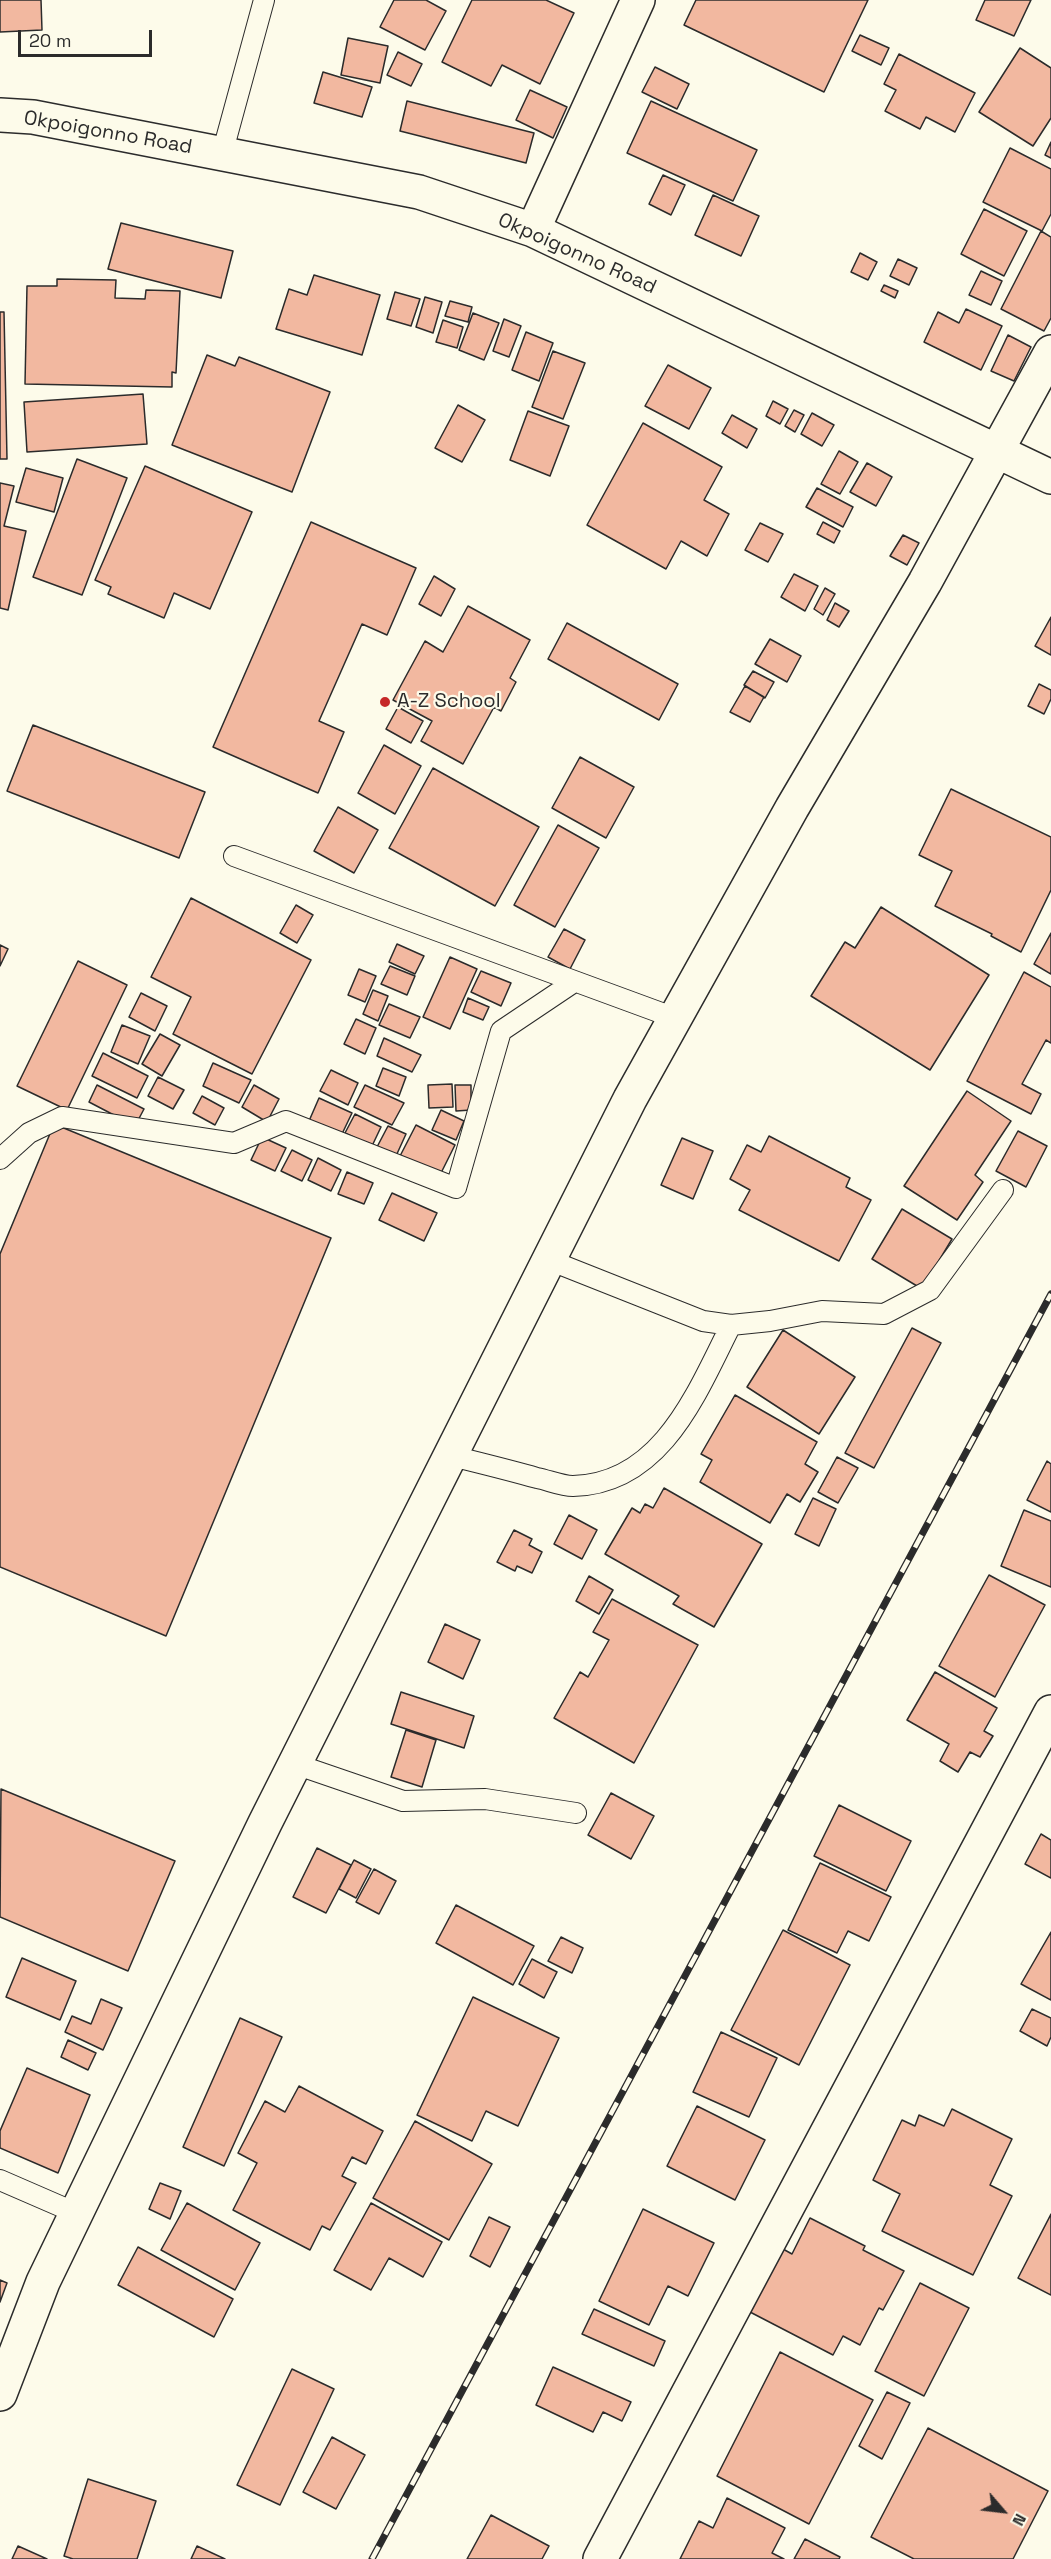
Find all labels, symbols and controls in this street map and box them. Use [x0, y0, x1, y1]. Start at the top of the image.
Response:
scale bar [21, 18, 154, 56]
text: 20 m [29, 29, 72, 52]
street label: Okpoigonno Road [22, 106, 194, 160]
street label: Okpoigonno Road [494, 208, 660, 300]
place label: A-Z School [397, 690, 501, 714]
marker: A-Z School [378, 695, 392, 709]
north arrow [973, 2481, 1033, 2541]
text: N [1008, 2510, 1031, 2529]

